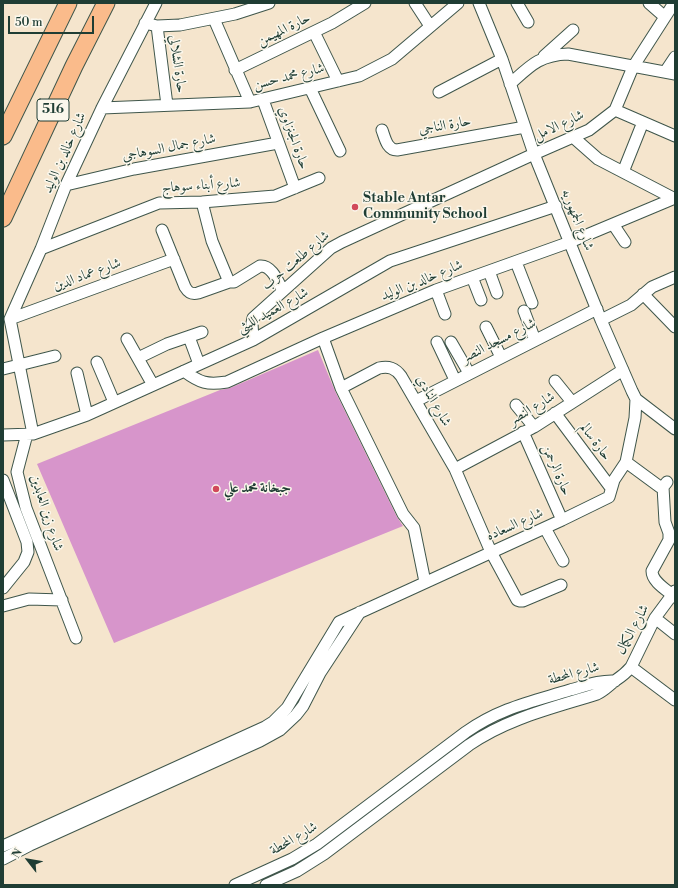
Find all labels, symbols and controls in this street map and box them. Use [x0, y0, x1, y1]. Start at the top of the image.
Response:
scale bar [10, 8, 96, 34]
street label: حارة المهيمن [255, 10, 313, 50]
text: 50 m [15, 15, 43, 30]
street label: حارة الشلالي [165, 34, 189, 94]
street label: شارع محمد حسن [252, 60, 326, 94]
road number: 516 [37, 99, 69, 121]
street label: حارة الجنزاوي [274, 104, 312, 172]
street label: شارع الامل [531, 107, 587, 145]
street label: شارع خالد بن الوليد [40, 110, 90, 196]
street label: حارة الناجي [418, 113, 472, 139]
street label: شارع جمال السوهاجي [121, 131, 217, 165]
street label: شارع أبناء سوهاج [161, 175, 241, 197]
street label: شارع الجمهوريه [557, 187, 597, 253]
place label: Stable Antar Community School [363, 191, 487, 224]
marker: Stable Antar Community School [350, 202, 360, 212]
street label: شارع طلعت حرب [259, 228, 333, 294]
street label: شارع عماد الدين [51, 255, 123, 295]
street label: شارع خالد بن الوليد [379, 257, 465, 305]
street label: شارع العميد الليثي [234, 284, 312, 338]
street label: شارع مسجد النصر [459, 315, 539, 367]
street label: شارع النادي [412, 372, 454, 430]
street label: شارع النصر [506, 389, 558, 429]
street label: حارة سالم [575, 420, 615, 464]
street label: حارة الرحمن [537, 442, 575, 498]
street label: شارع زين العابدين [26, 473, 66, 553]
place label: جبخانة محمد علي [224, 481, 291, 497]
marker: جبخانة محمد علي [211, 484, 221, 494]
street label: شارع السعاده [484, 505, 546, 545]
street label: شارع الكمال [613, 602, 653, 658]
street label: شارع المحطة [547, 659, 601, 689]
street label: شارع المحطة [267, 819, 321, 859]
north arrow [8, 840, 48, 880]
text: N [9, 846, 26, 861]

